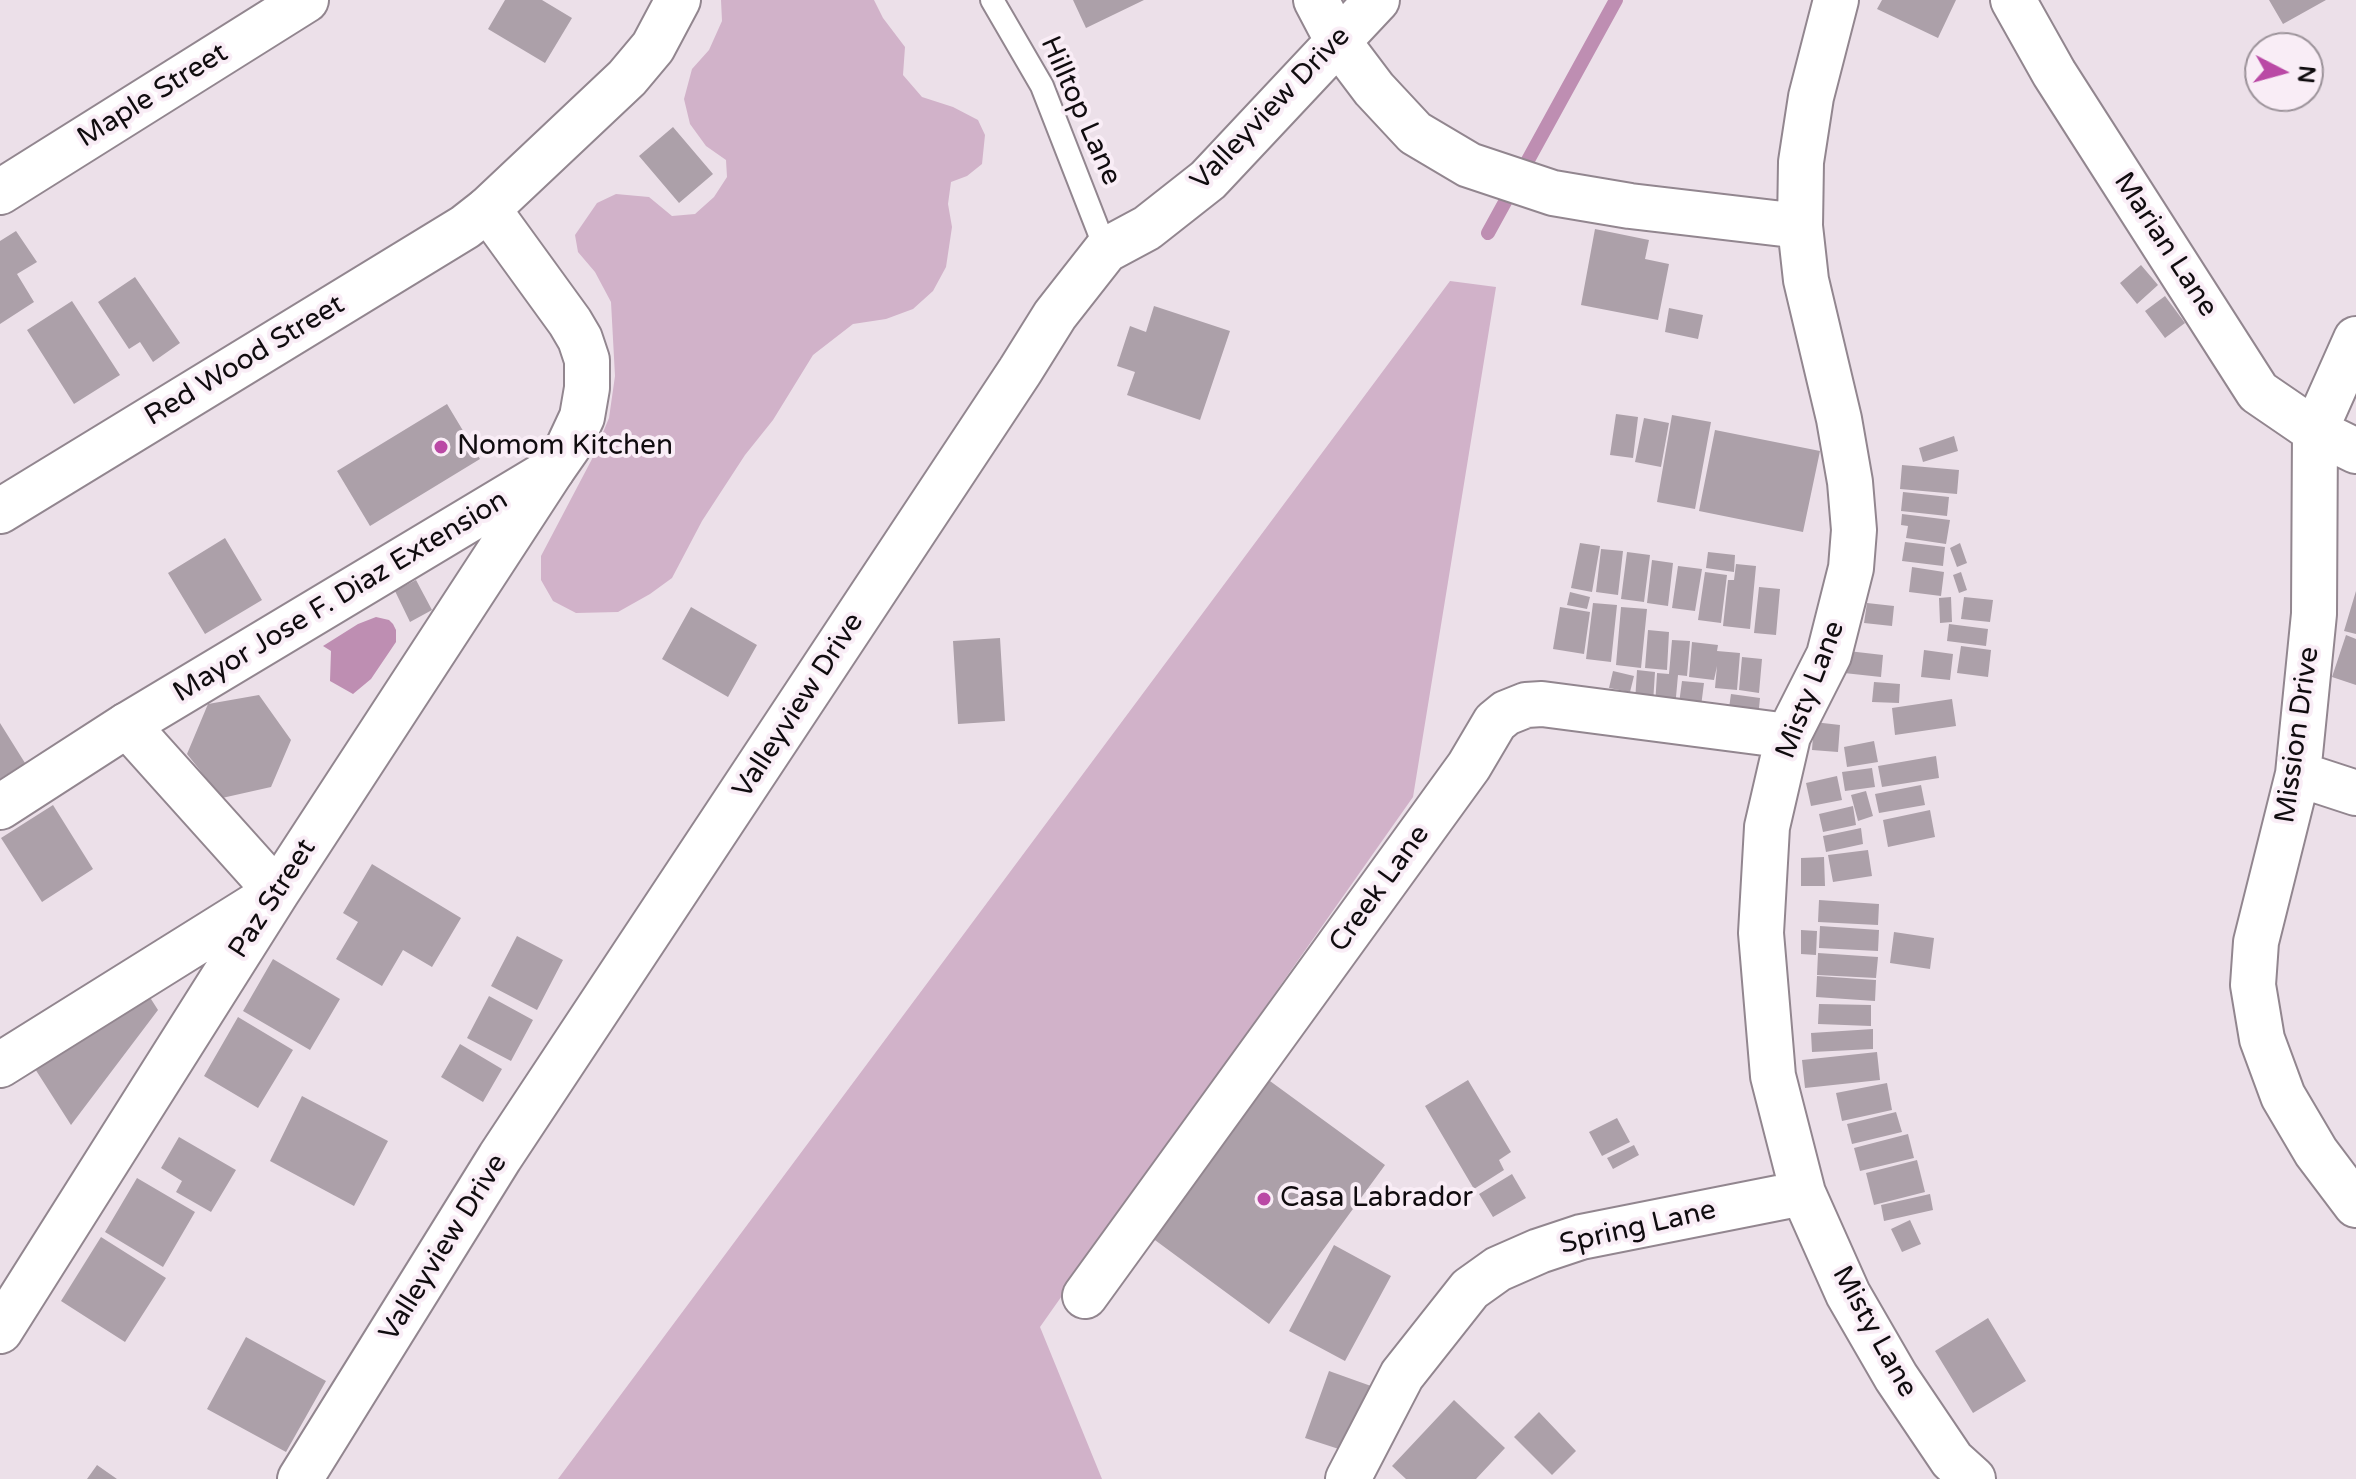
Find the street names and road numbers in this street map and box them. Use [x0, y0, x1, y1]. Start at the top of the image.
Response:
street label: Valleyview Drive [1184, 20, 1358, 198]
street label: Hilltop Lane [1032, 32, 1128, 190]
street label: Maple Street [72, 37, 234, 155]
street label: Marian Lane [2106, 167, 2224, 323]
street label: Red Wood Street [139, 288, 351, 434]
street label: Mayor Jose F. Diaz Extension [168, 484, 514, 710]
street label: Valleyview Drive [727, 607, 871, 805]
street label: Misty Lane [1769, 616, 1853, 764]
street label: Mission Drive [2269, 645, 2327, 825]
street label: Creek Lane [1323, 819, 1437, 959]
street label: Paz Street [222, 833, 324, 965]
street label: Valleyview Drive [373, 1148, 515, 1348]
street label: Spring Lane [1557, 1194, 1719, 1262]
street label: Misty Lane [1824, 1261, 1924, 1403]

